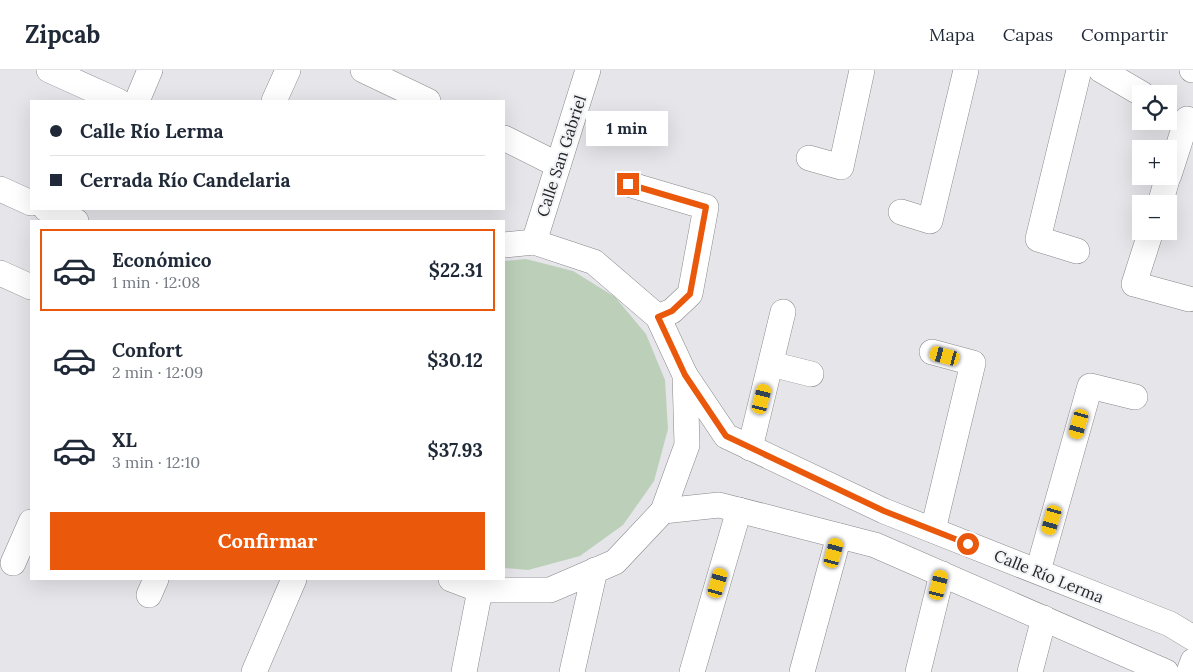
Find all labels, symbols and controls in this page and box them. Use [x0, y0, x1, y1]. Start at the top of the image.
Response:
text: Zipcab [25, 19, 100, 50]
text: Mapa [929, 23, 975, 46]
text: Capas [1003, 23, 1053, 46]
text: Compartir [1081, 23, 1168, 46]
map controls [1132, 85, 1177, 240]
button: locate [1132, 85, 1177, 130]
street label: Calle San Gabriel [532, 93, 590, 219]
callout: 1 min [587, 112, 669, 146]
text: 1 min [607, 118, 647, 138]
text: Calle Río Lerma [80, 119, 223, 143]
button: + [1132, 140, 1177, 185]
text: Cerrada Río Candelaria [80, 168, 291, 192]
route end [617, 173, 639, 195]
button: − [1132, 195, 1177, 240]
icon: car [52, 248, 97, 293]
text: Económico [112, 248, 212, 272]
text: $22.31 [429, 258, 483, 282]
text: 1 min · 12:08 [112, 272, 200, 292]
icon: car [52, 338, 97, 383]
text: Confort [112, 338, 183, 362]
car [928, 345, 961, 367]
text: $30.12 [427, 348, 483, 372]
text: 2 min · 12:09 [112, 362, 203, 382]
car [751, 383, 772, 415]
car [1067, 408, 1090, 440]
icon: car [52, 428, 97, 473]
text: XL [112, 428, 137, 452]
text: $37.93 [427, 438, 483, 462]
text: 3 min · 12:10 [112, 452, 200, 472]
car [1040, 504, 1063, 536]
button: Confirmar [50, 512, 485, 570]
route start [957, 533, 979, 555]
car [822, 537, 845, 569]
street label: Calle Río Lerma [991, 545, 1107, 607]
car [706, 567, 729, 599]
car [928, 569, 949, 601]

